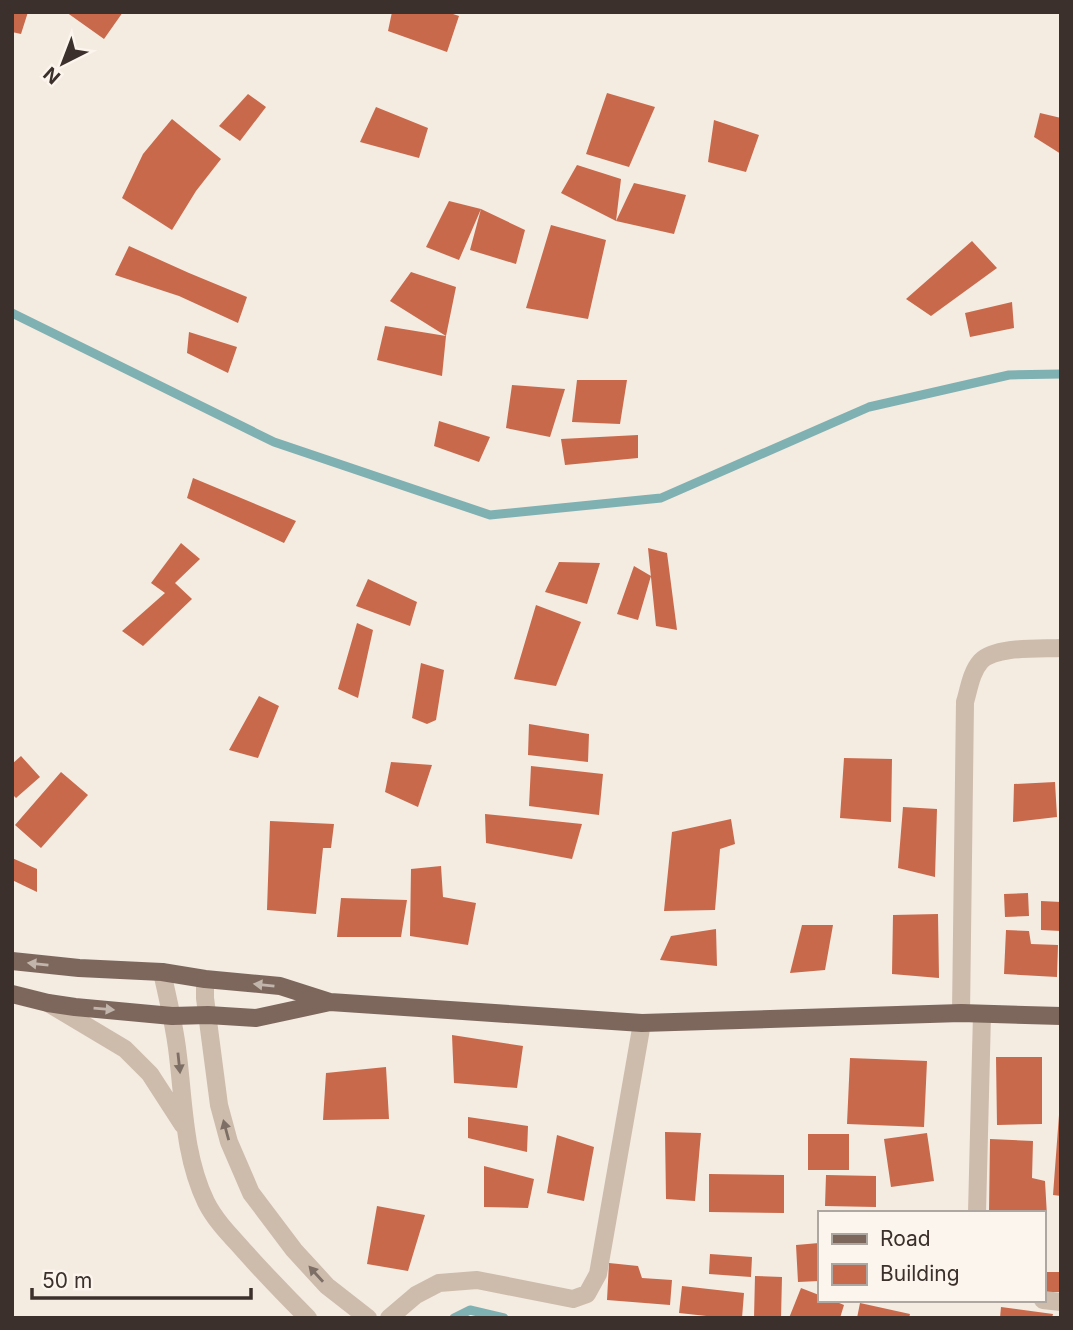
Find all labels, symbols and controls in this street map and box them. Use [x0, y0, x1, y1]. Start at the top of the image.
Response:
north arrow [28, 28, 98, 98]
text: N [39, 62, 65, 89]
one-way arrow [27, 958, 49, 969]
one-way arrow [253, 979, 275, 990]
one-way arrow [93, 1004, 115, 1015]
one-way arrow [174, 1052, 185, 1074]
one-way arrow [220, 1119, 231, 1141]
legend [818, 1211, 1045, 1302]
text: Road [880, 1226, 931, 1251]
scale bar [32, 1256, 250, 1300]
text: Building [880, 1261, 960, 1286]
one-way arrow [308, 1266, 324, 1283]
text: 50 m [42, 1268, 92, 1293]

